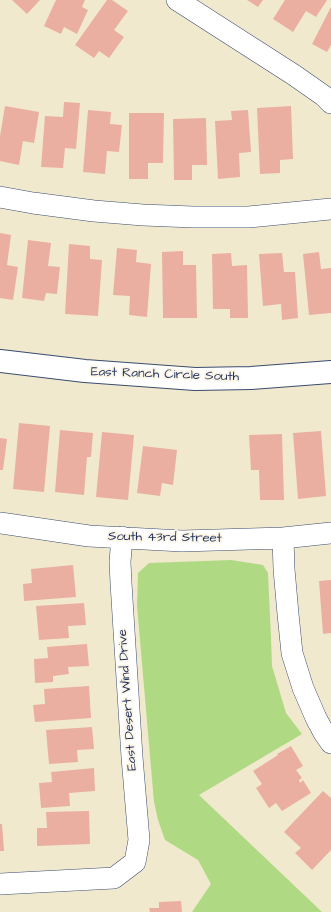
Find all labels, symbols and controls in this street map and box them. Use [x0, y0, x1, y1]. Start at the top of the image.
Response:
street label: East Ranch Circle South [91, 365, 239, 385]
street label: South 43rd Street [108, 529, 222, 547]
street label: East Desert Wind Drive [115, 629, 141, 771]

